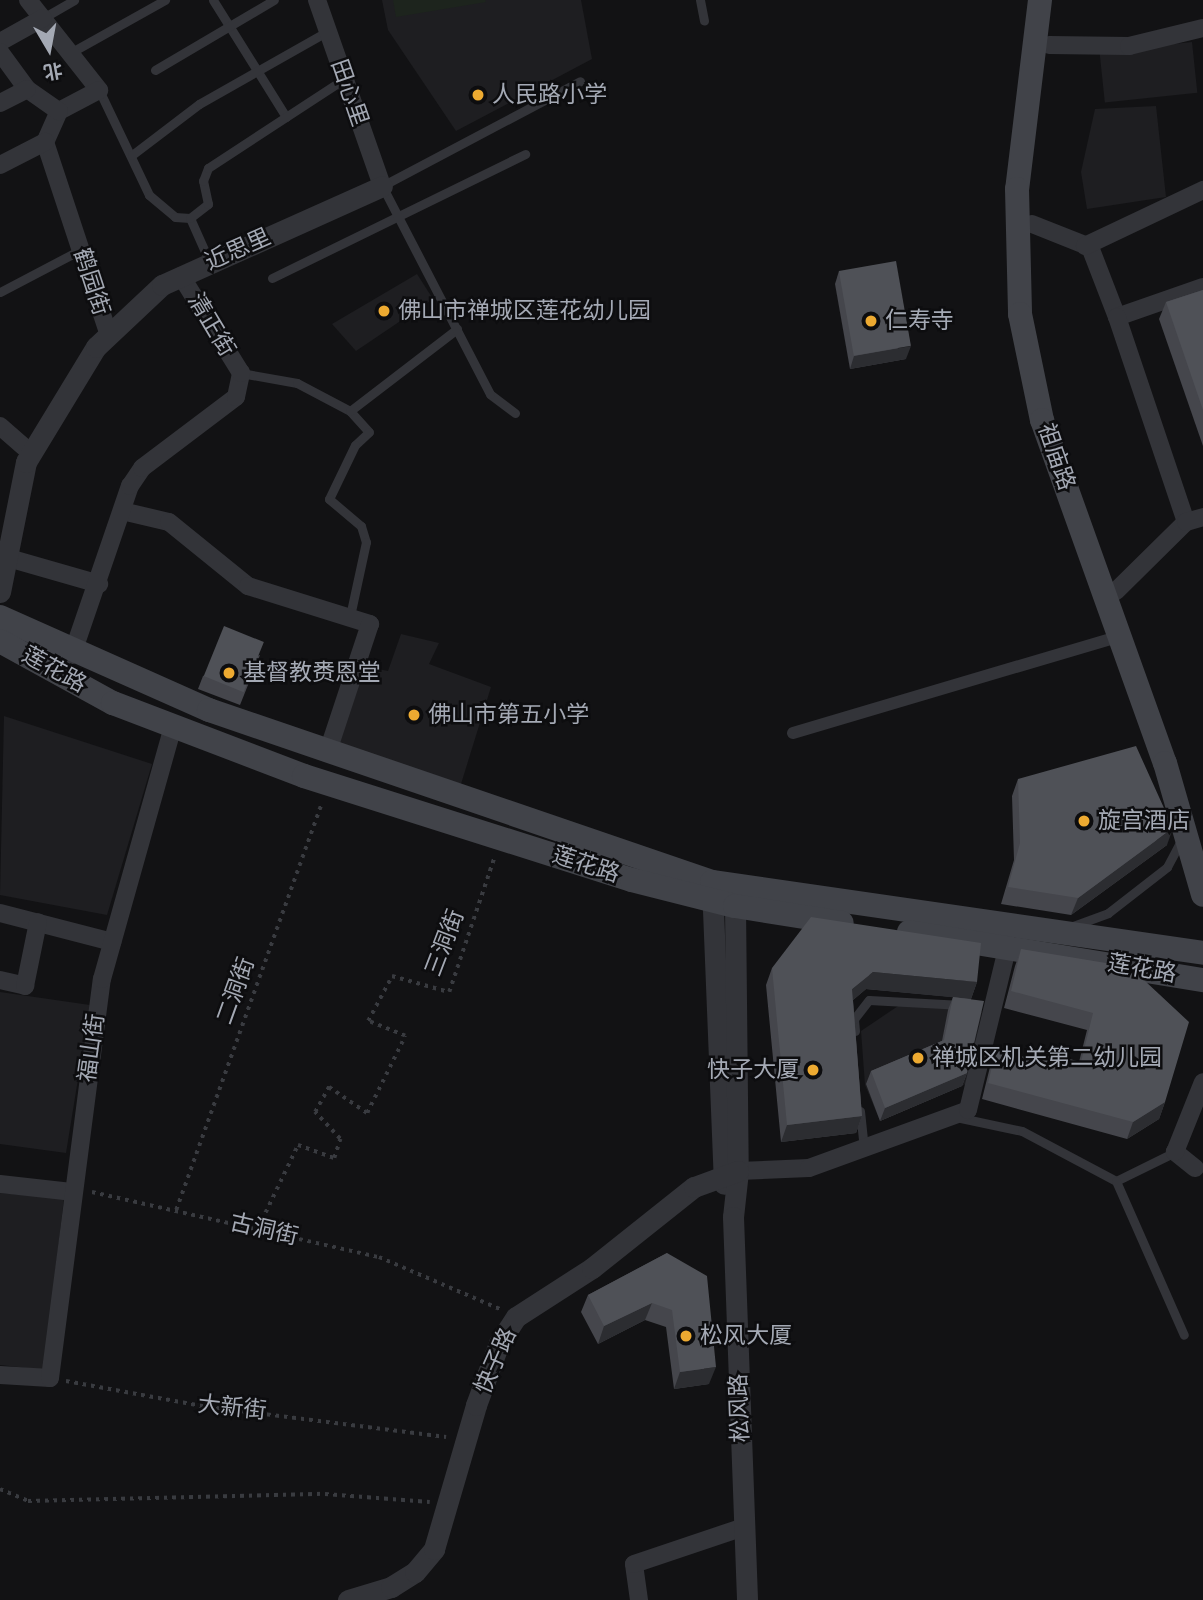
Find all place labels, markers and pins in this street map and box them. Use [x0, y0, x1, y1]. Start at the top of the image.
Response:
place label: 人民路小学 [492, 81, 607, 109]
marker: 人民路小学 [470, 87, 486, 103]
place label: 佛山市禅城区莲花幼儿园 [398, 297, 651, 325]
marker: 佛山市禅城区莲花幼儿园 [376, 303, 392, 319]
place label: 仁寿寺 [885, 307, 954, 335]
marker: 仁寿寺 [863, 313, 879, 329]
place label: 基督教赉恩堂 [243, 659, 381, 687]
marker: 基督教赉恩堂 [221, 665, 237, 681]
place label: 佛山市第五小学 [428, 701, 589, 729]
marker: 佛山市第五小学 [406, 707, 422, 723]
place label: 旋宫酒店 [1098, 807, 1190, 835]
marker: 旋宫酒店 [1076, 813, 1092, 829]
place label: 禅城区机关第二幼儿园 [932, 1044, 1162, 1072]
marker: 禅城区机关第二幼儿园 [910, 1050, 926, 1066]
place label: 快子大厦 [707, 1056, 799, 1084]
marker: 快子大厦 [805, 1062, 821, 1078]
place label: 松风大厦 [700, 1322, 792, 1350]
marker: 松风大厦 [678, 1328, 694, 1344]

